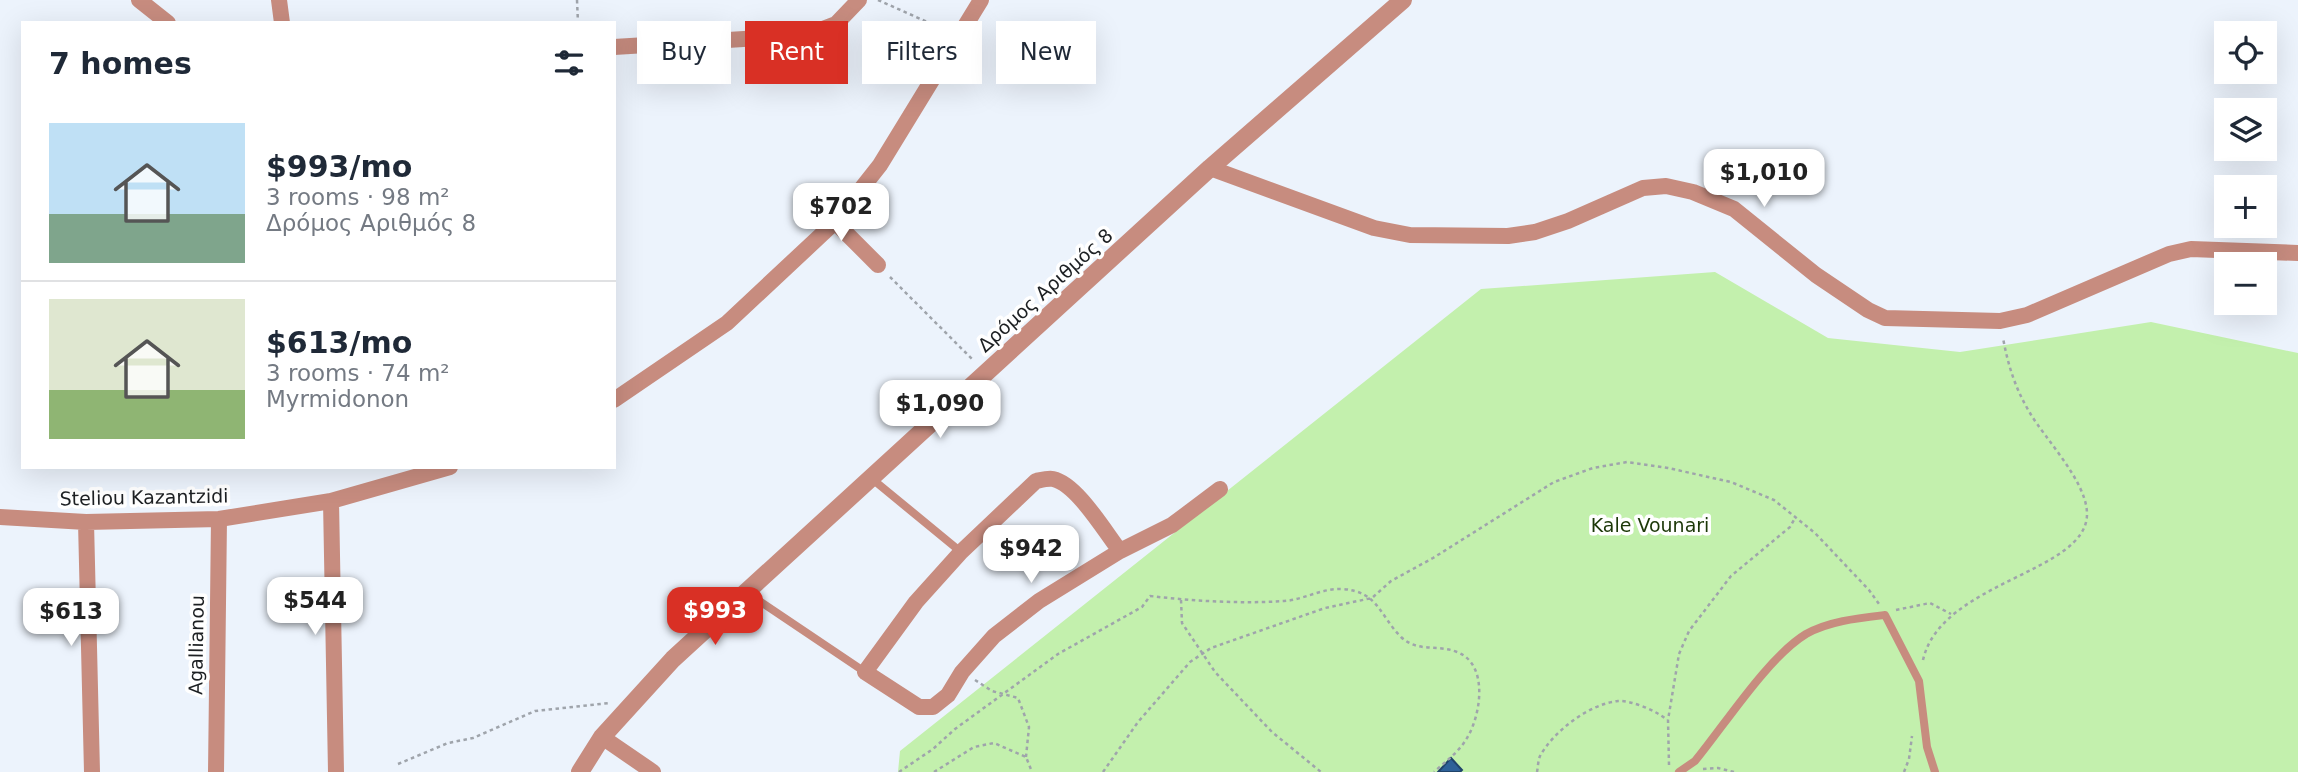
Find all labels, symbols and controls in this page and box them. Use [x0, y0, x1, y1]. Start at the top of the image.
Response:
chip: Buy [637, 21, 731, 84]
chip: Rent [745, 21, 848, 84]
chip: Filters [862, 21, 982, 84]
chip: New [996, 21, 1096, 84]
map controls [2214, 21, 2277, 315]
button: locate [2214, 21, 2277, 84]
icon: filters [550, 44, 588, 82]
text: 7 homes [49, 46, 192, 81]
button: layers [2214, 98, 2277, 161]
text: $993/mo [266, 149, 412, 184]
pin: $1,010 [1707, 150, 1821, 209]
icon: home [105, 151, 189, 235]
text: $1,010 [1720, 159, 1808, 185]
button: + [2214, 175, 2277, 238]
text: 3 rooms · 98 m² [266, 184, 450, 210]
pin: $702 [800, 184, 882, 243]
text: $702 [809, 193, 873, 219]
text: Δρόμος Αριθμός 8 [266, 210, 476, 236]
street label: Δρόμος Αριθμός 8 [973, 224, 1117, 356]
button: − [2214, 252, 2277, 315]
text: $613/mo [266, 325, 412, 360]
icon: home [105, 327, 189, 411]
text: 3 rooms · 74 m² [266, 360, 450, 386]
pin: $1,090 [883, 380, 997, 440]
text: Myrmidonon [266, 386, 409, 412]
text: $1,090 [896, 390, 984, 416]
street label: Steliou Kazantzidi [59, 485, 229, 509]
park label: Kale Vounari [1591, 514, 1709, 536]
pin: $942 [990, 526, 1072, 585]
text: $942 [999, 535, 1063, 561]
pin: $544 [274, 578, 356, 637]
text: $544 [283, 587, 347, 613]
pin: $613 [30, 588, 112, 648]
pin: $993 [674, 588, 756, 647]
street label: Agallianou [184, 595, 208, 695]
text: $993 [683, 597, 747, 623]
text: $613 [39, 598, 103, 624]

